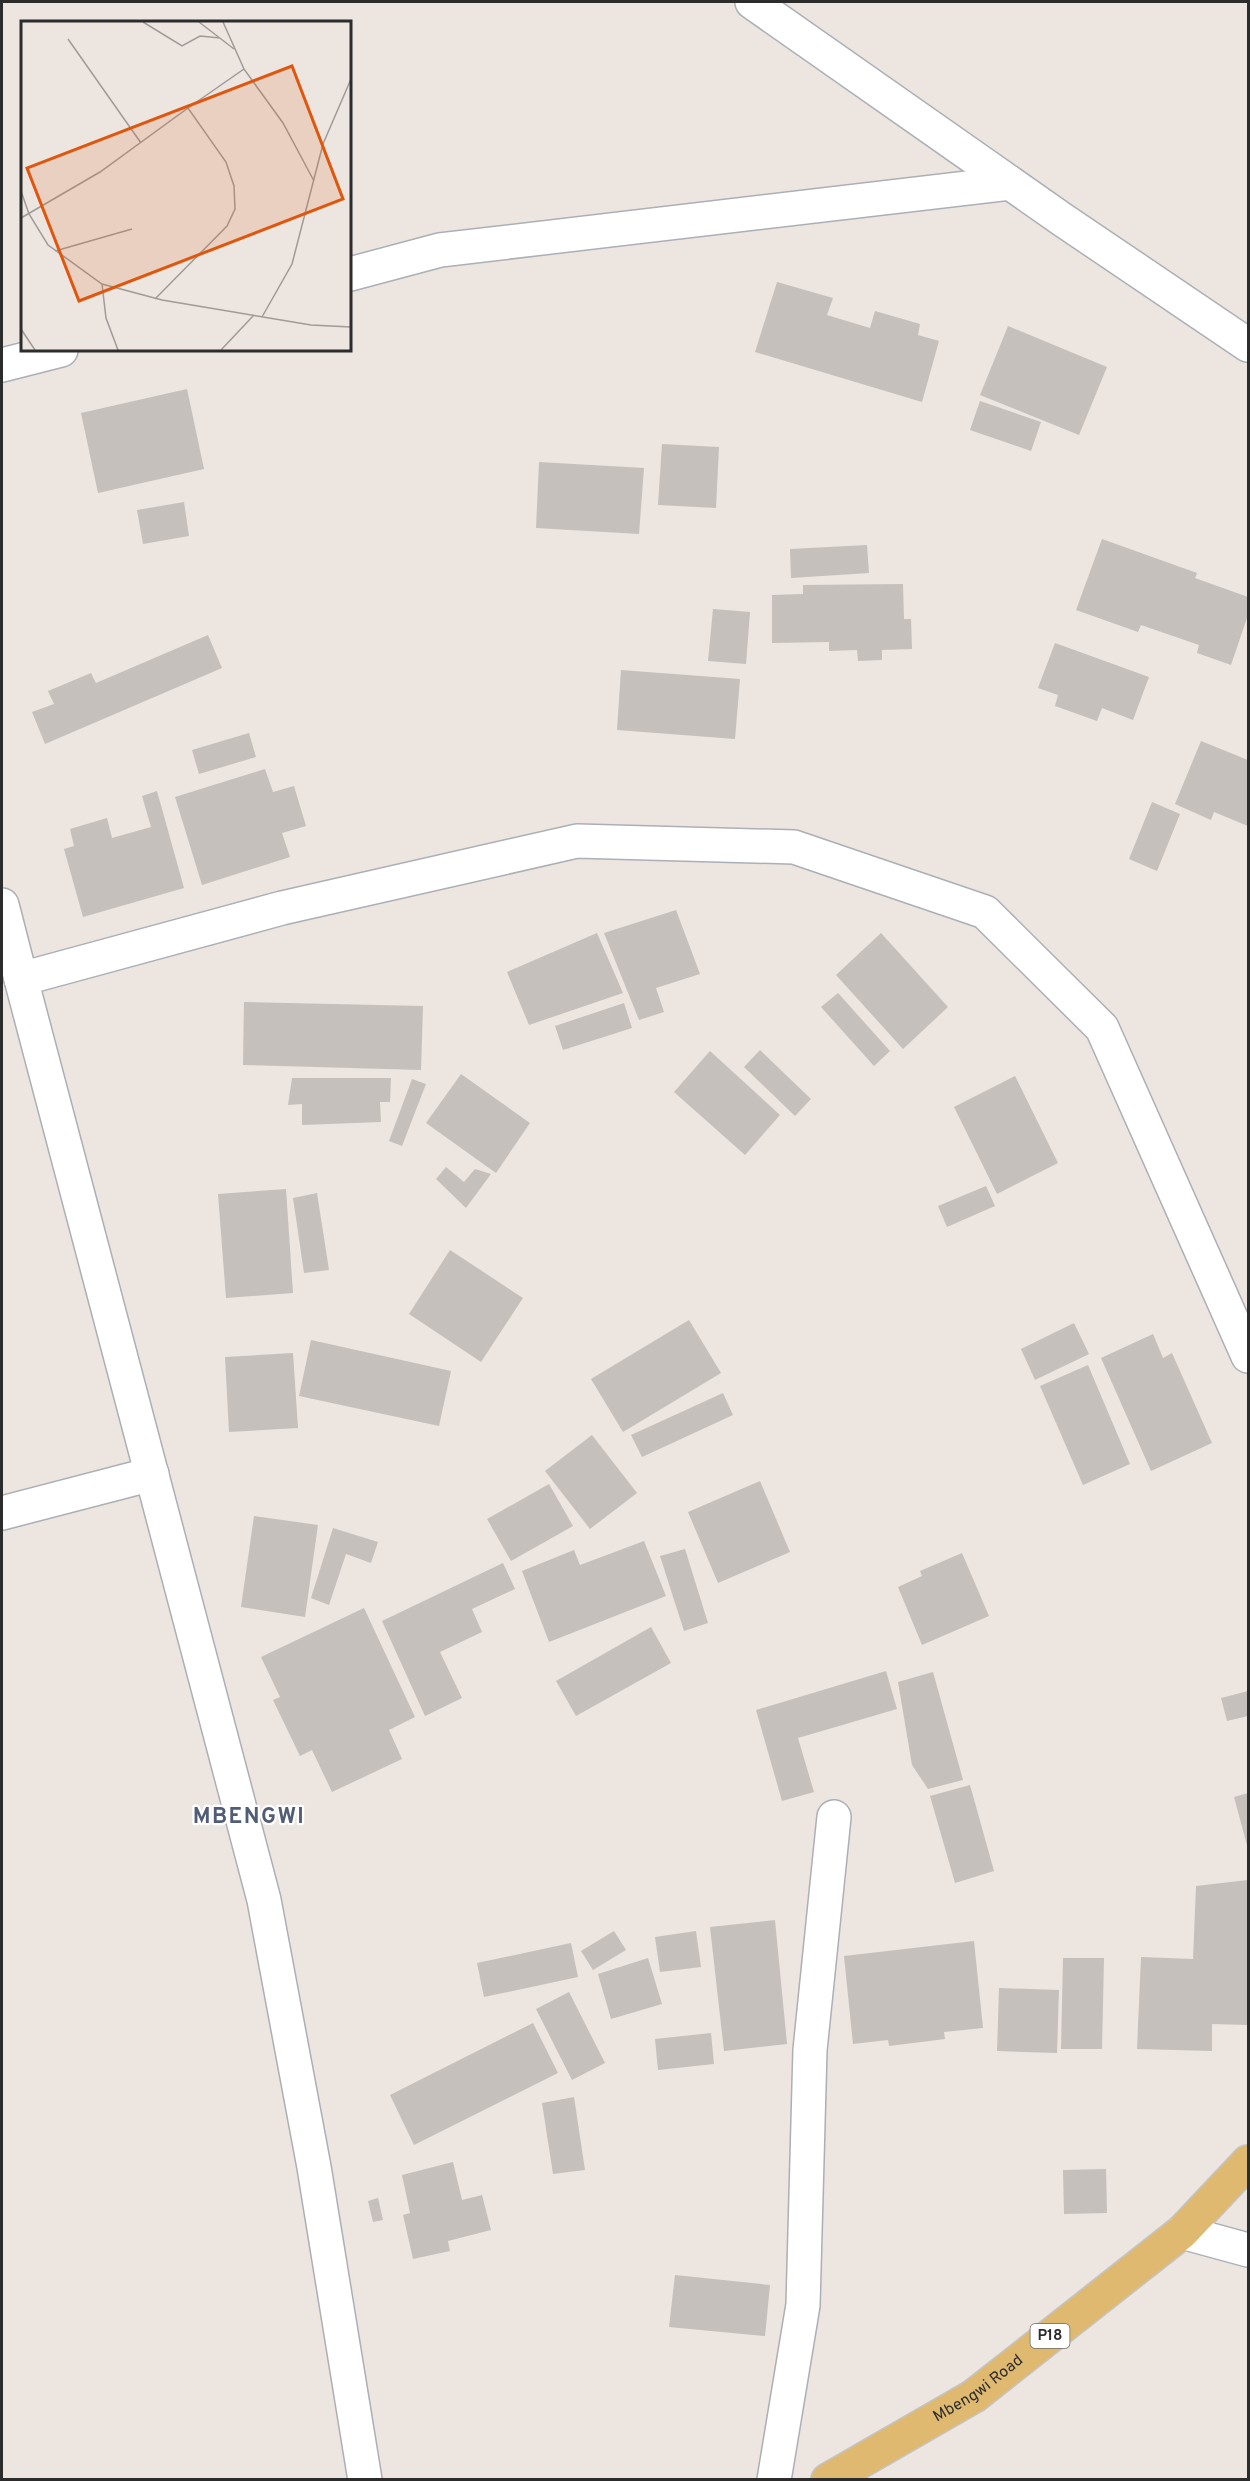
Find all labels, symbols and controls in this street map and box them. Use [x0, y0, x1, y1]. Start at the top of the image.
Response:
inset map [21, 21, 351, 351]
district label: MBENGWI [193, 1804, 305, 1831]
road number: P18 [1030, 2324, 1070, 2348]
street label: Mbengwi Road [930, 2351, 1028, 2427]

